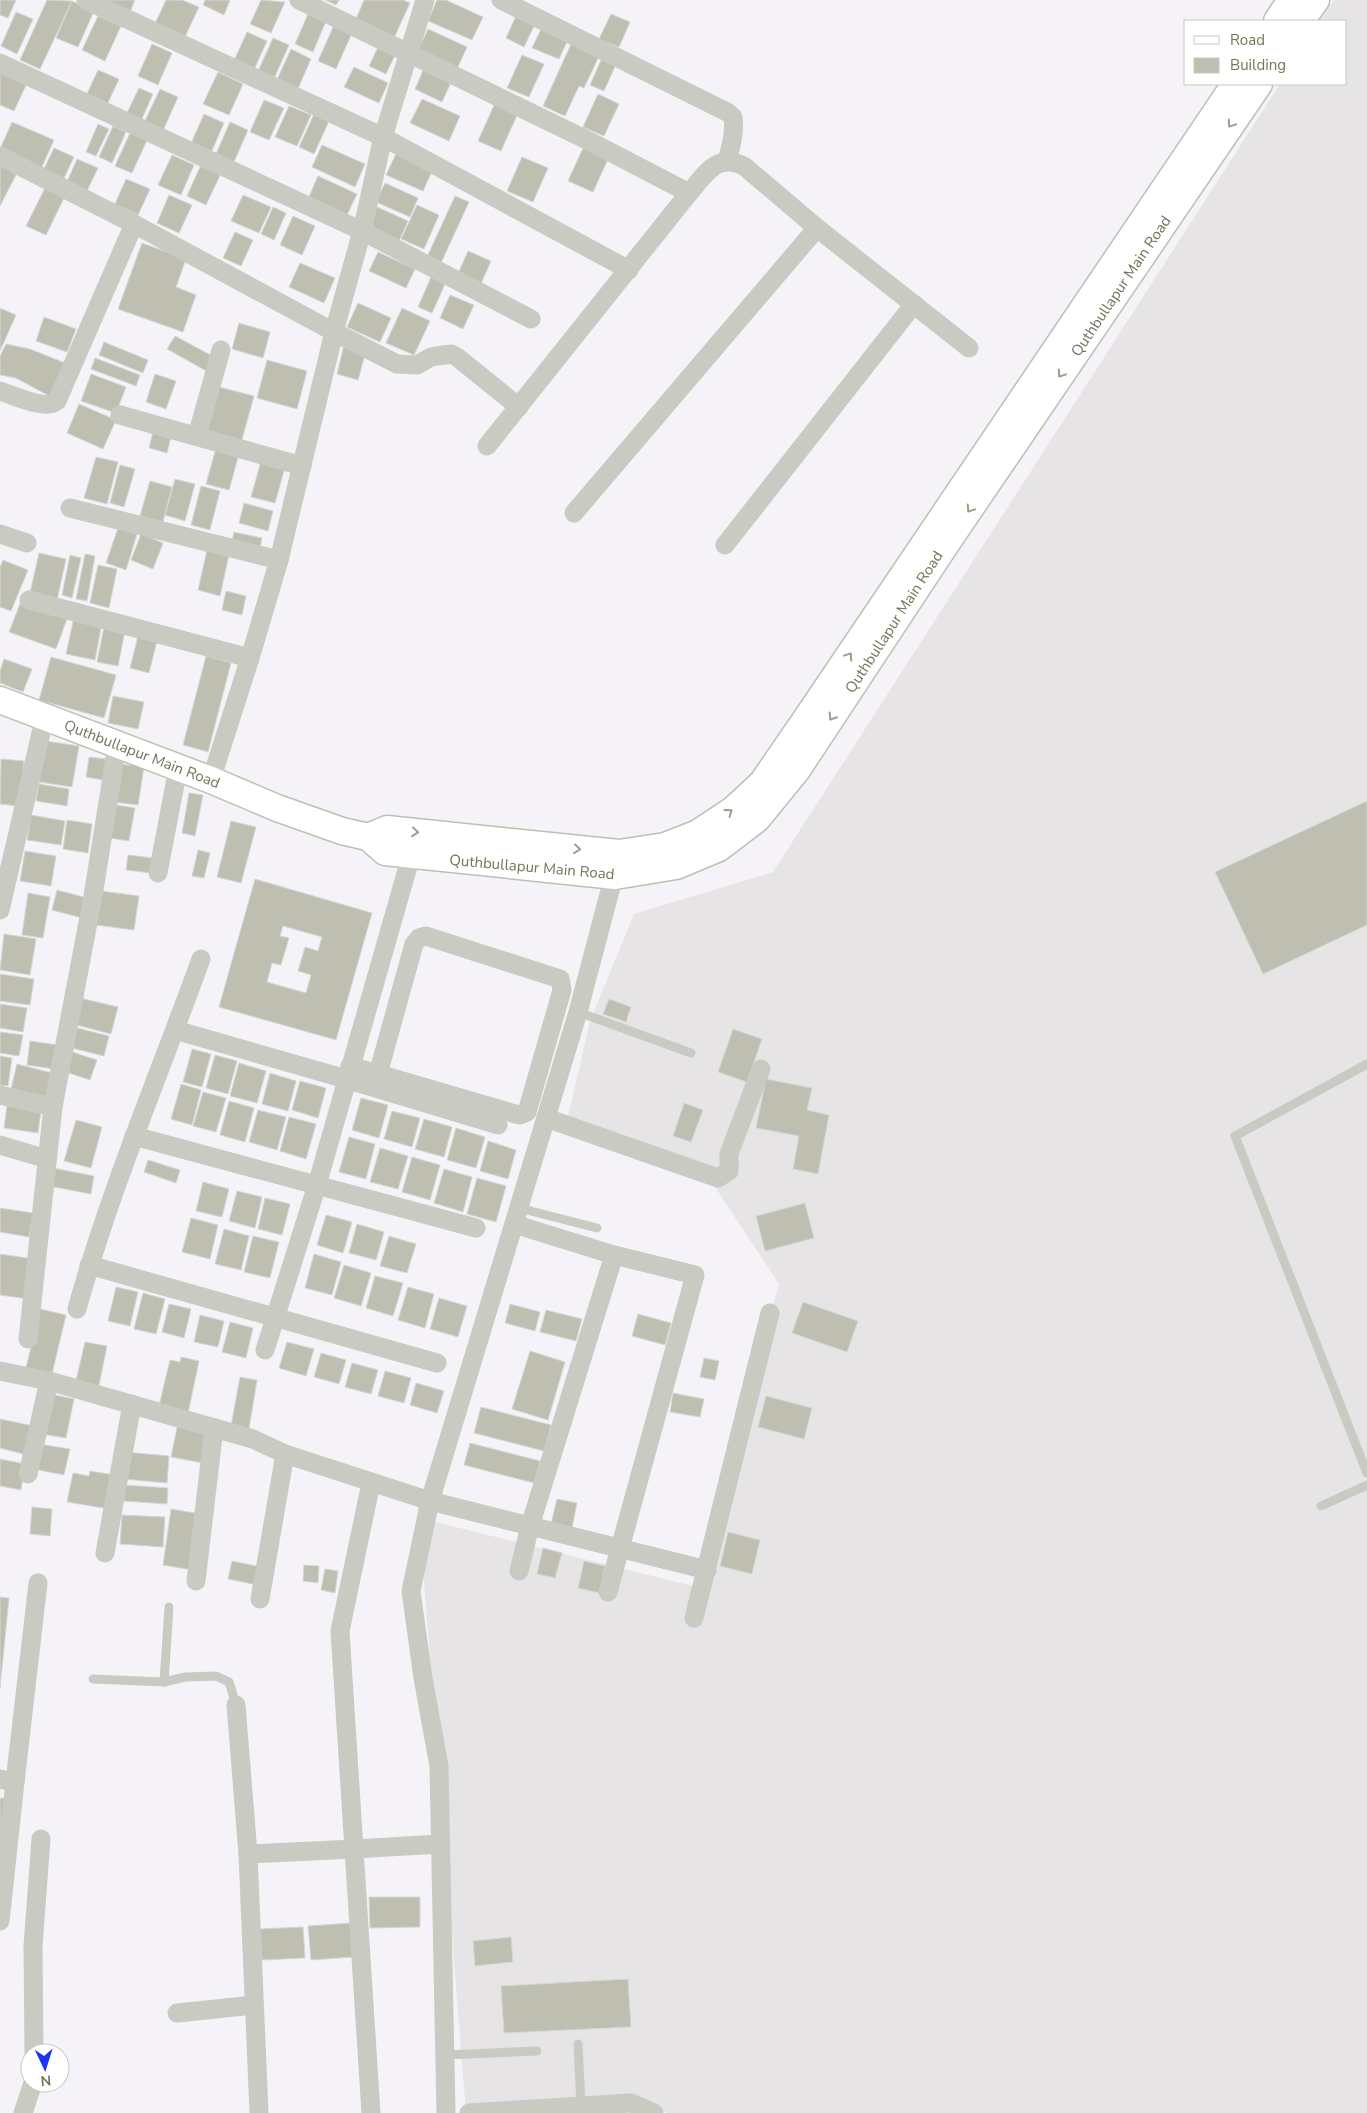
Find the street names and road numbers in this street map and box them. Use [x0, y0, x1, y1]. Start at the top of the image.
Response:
street label: Quthbullapur Main Road [1066, 212, 1176, 360]
street label: Quthbullapur Main Road [841, 547, 947, 697]
street label: Quthbullapur Main Road [61, 715, 223, 793]
street label: Quthbullapur Main Road [449, 850, 615, 884]

